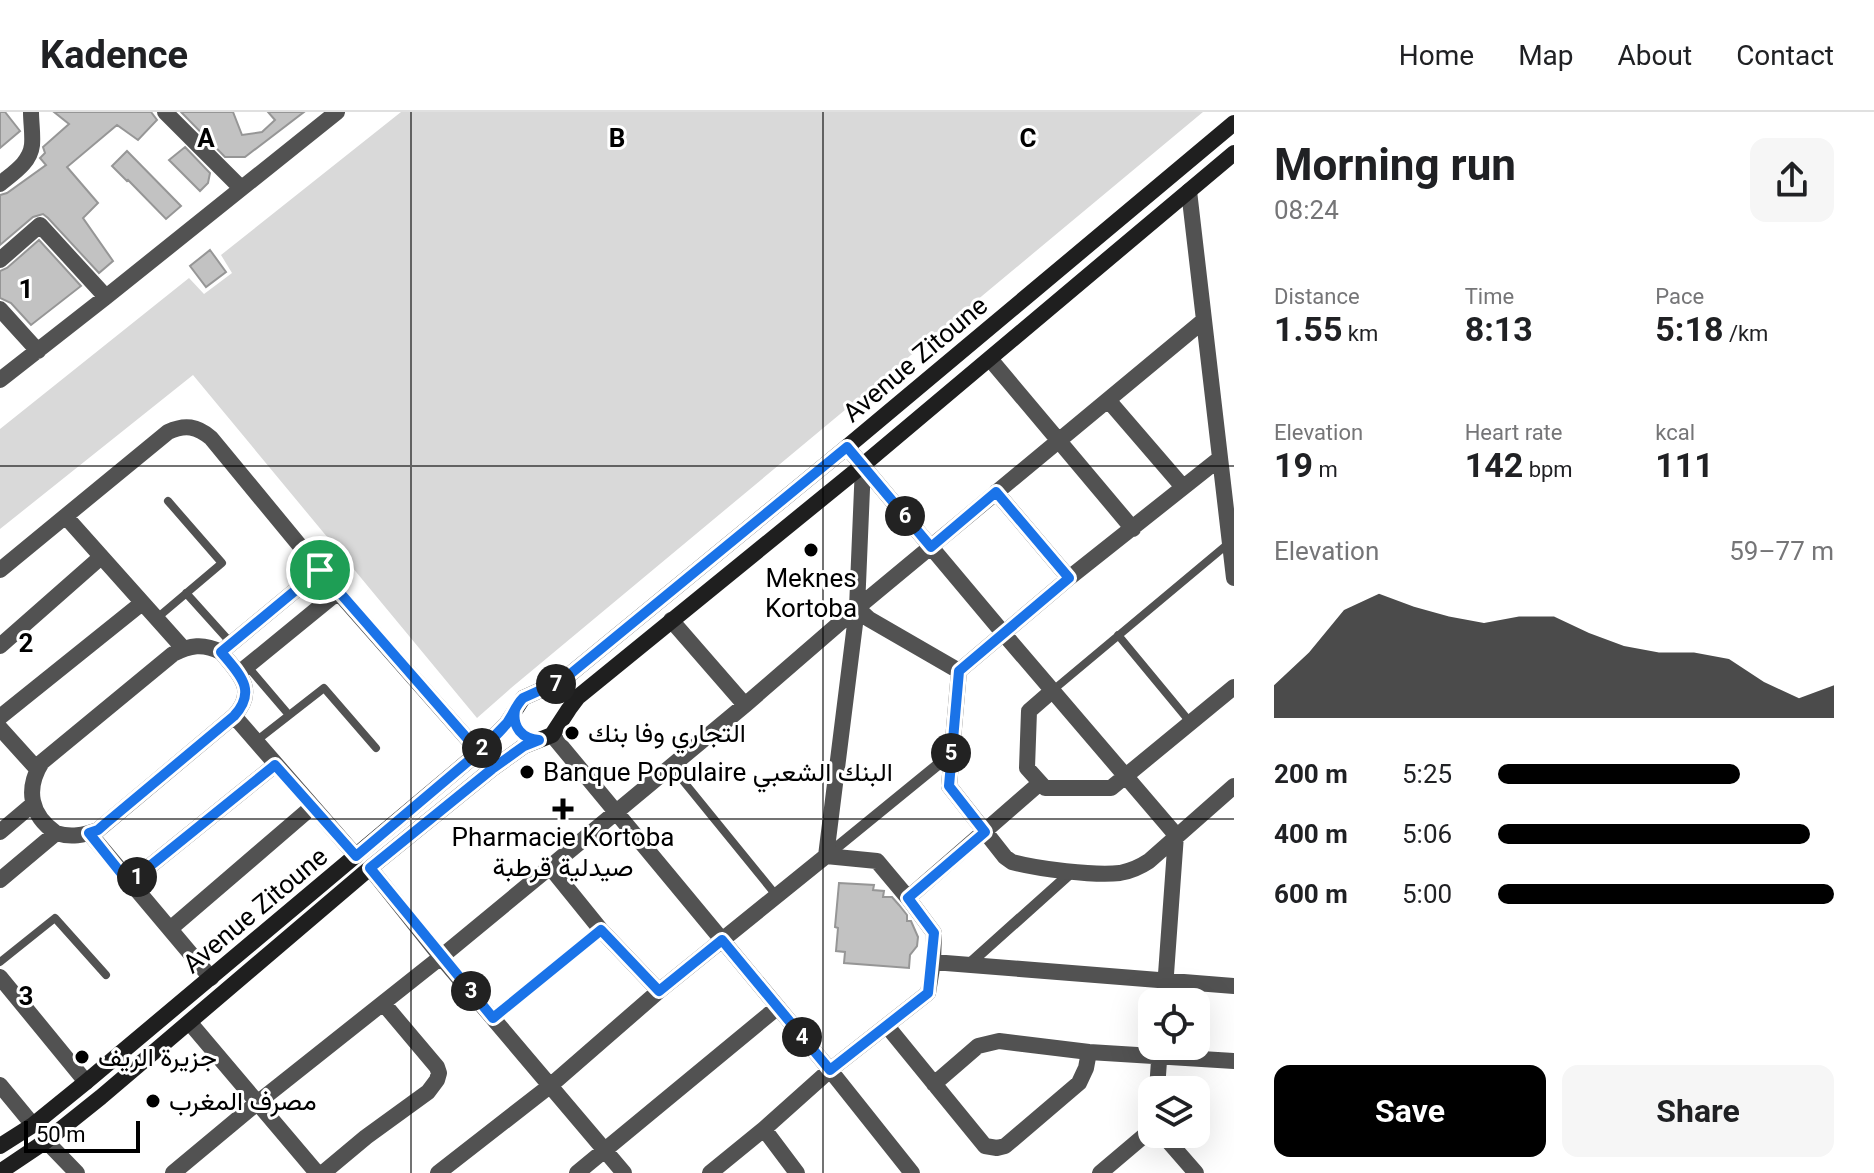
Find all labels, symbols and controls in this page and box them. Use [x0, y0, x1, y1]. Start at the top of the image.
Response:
text: Kadence [40, 33, 188, 77]
text: Home [1399, 39, 1474, 72]
text: Map [1518, 39, 1574, 72]
text: About [1618, 39, 1692, 72]
text: Contact [1736, 39, 1834, 72]
text: A [197, 123, 215, 153]
text: B [609, 123, 625, 153]
text: C [1019, 123, 1037, 153]
button: share [1750, 138, 1834, 222]
text: Morning run [1274, 139, 1516, 191]
text: 08:24 [1274, 195, 1339, 225]
text: 1 [19, 274, 33, 304]
text: Distance [1274, 284, 1360, 309]
text: Time [1465, 284, 1514, 309]
text: Pace [1655, 284, 1704, 309]
street label: Avenue Zitoune [837, 290, 993, 428]
text: 1.55 [1274, 309, 1342, 349]
text: 8:13 [1465, 309, 1533, 349]
text: 5:18 [1655, 309, 1723, 349]
text: km [1342, 321, 1378, 346]
text: /km [1723, 321, 1768, 346]
text: Elevation [1274, 420, 1363, 445]
text: Heart rate [1465, 420, 1563, 445]
text: kcal [1655, 420, 1695, 445]
text: 19 [1274, 445, 1313, 485]
text: 142 [1465, 445, 1523, 485]
text: 111 [1655, 445, 1714, 485]
text: m [1313, 457, 1338, 482]
text: bpm [1523, 457, 1573, 482]
pin: 6 [885, 496, 925, 536]
text: 6 [899, 503, 911, 528]
pin [286, 536, 354, 604]
text: Elevation [1274, 536, 1379, 566]
text: 59–77 m [1729, 536, 1834, 566]
marker: Meknes Kortoba [802, 541, 820, 559]
icon: arrive [298, 548, 342, 592]
place label: Meknes Kortoba [765, 563, 857, 623]
text: 2 [19, 628, 33, 658]
pin: 7 [536, 664, 576, 704]
text: 7 [550, 671, 562, 696]
place label: التجاري وفا بنك [588, 718, 746, 754]
marker: التجاري وفا بنك [563, 724, 581, 742]
pin: 2 [462, 728, 502, 768]
pin: 5 [931, 733, 971, 773]
text: 2 [476, 735, 488, 760]
text: 5 [945, 740, 957, 765]
place label: Banque Populaire البنك الشعبي [543, 757, 893, 793]
text: 200 m [1274, 759, 1348, 789]
text: 5:25 [1402, 759, 1452, 789]
marker: Banque Populaire البنك الشعبي [518, 763, 536, 781]
marker: Pharmacie Kortoba صيدلية قرطبة [554, 800, 572, 818]
text: 400 m [1274, 819, 1348, 849]
text: 5:06 [1402, 819, 1452, 849]
place label: Pharmacie Kortoba صيدلية قرطبة [452, 822, 674, 883]
street label: Avenue Zitoune [177, 841, 333, 979]
pin: 1 [117, 857, 157, 897]
text: 1 [131, 864, 143, 889]
text: 600 m [1274, 879, 1348, 909]
text: 5:00 [1402, 879, 1452, 909]
pin: 3 [451, 971, 491, 1011]
text: 3 [465, 978, 477, 1003]
text: 3 [19, 981, 33, 1011]
map controls [1138, 988, 1210, 1148]
button: locate [1138, 988, 1210, 1060]
pin: 4 [782, 1017, 822, 1057]
text: 4 [796, 1024, 808, 1049]
place label: جزيرة الريف [98, 1042, 217, 1073]
marker: جزيرة الريف [73, 1048, 91, 1066]
button: Save [1274, 1065, 1546, 1157]
button: Share [1562, 1065, 1834, 1157]
button: layers [1138, 1076, 1210, 1148]
place label: مصرف المغرب [169, 1086, 317, 1117]
marker: مصرف المغرب [144, 1092, 162, 1110]
scale bar [24, 1117, 140, 1153]
text: 50 m [36, 1122, 85, 1147]

